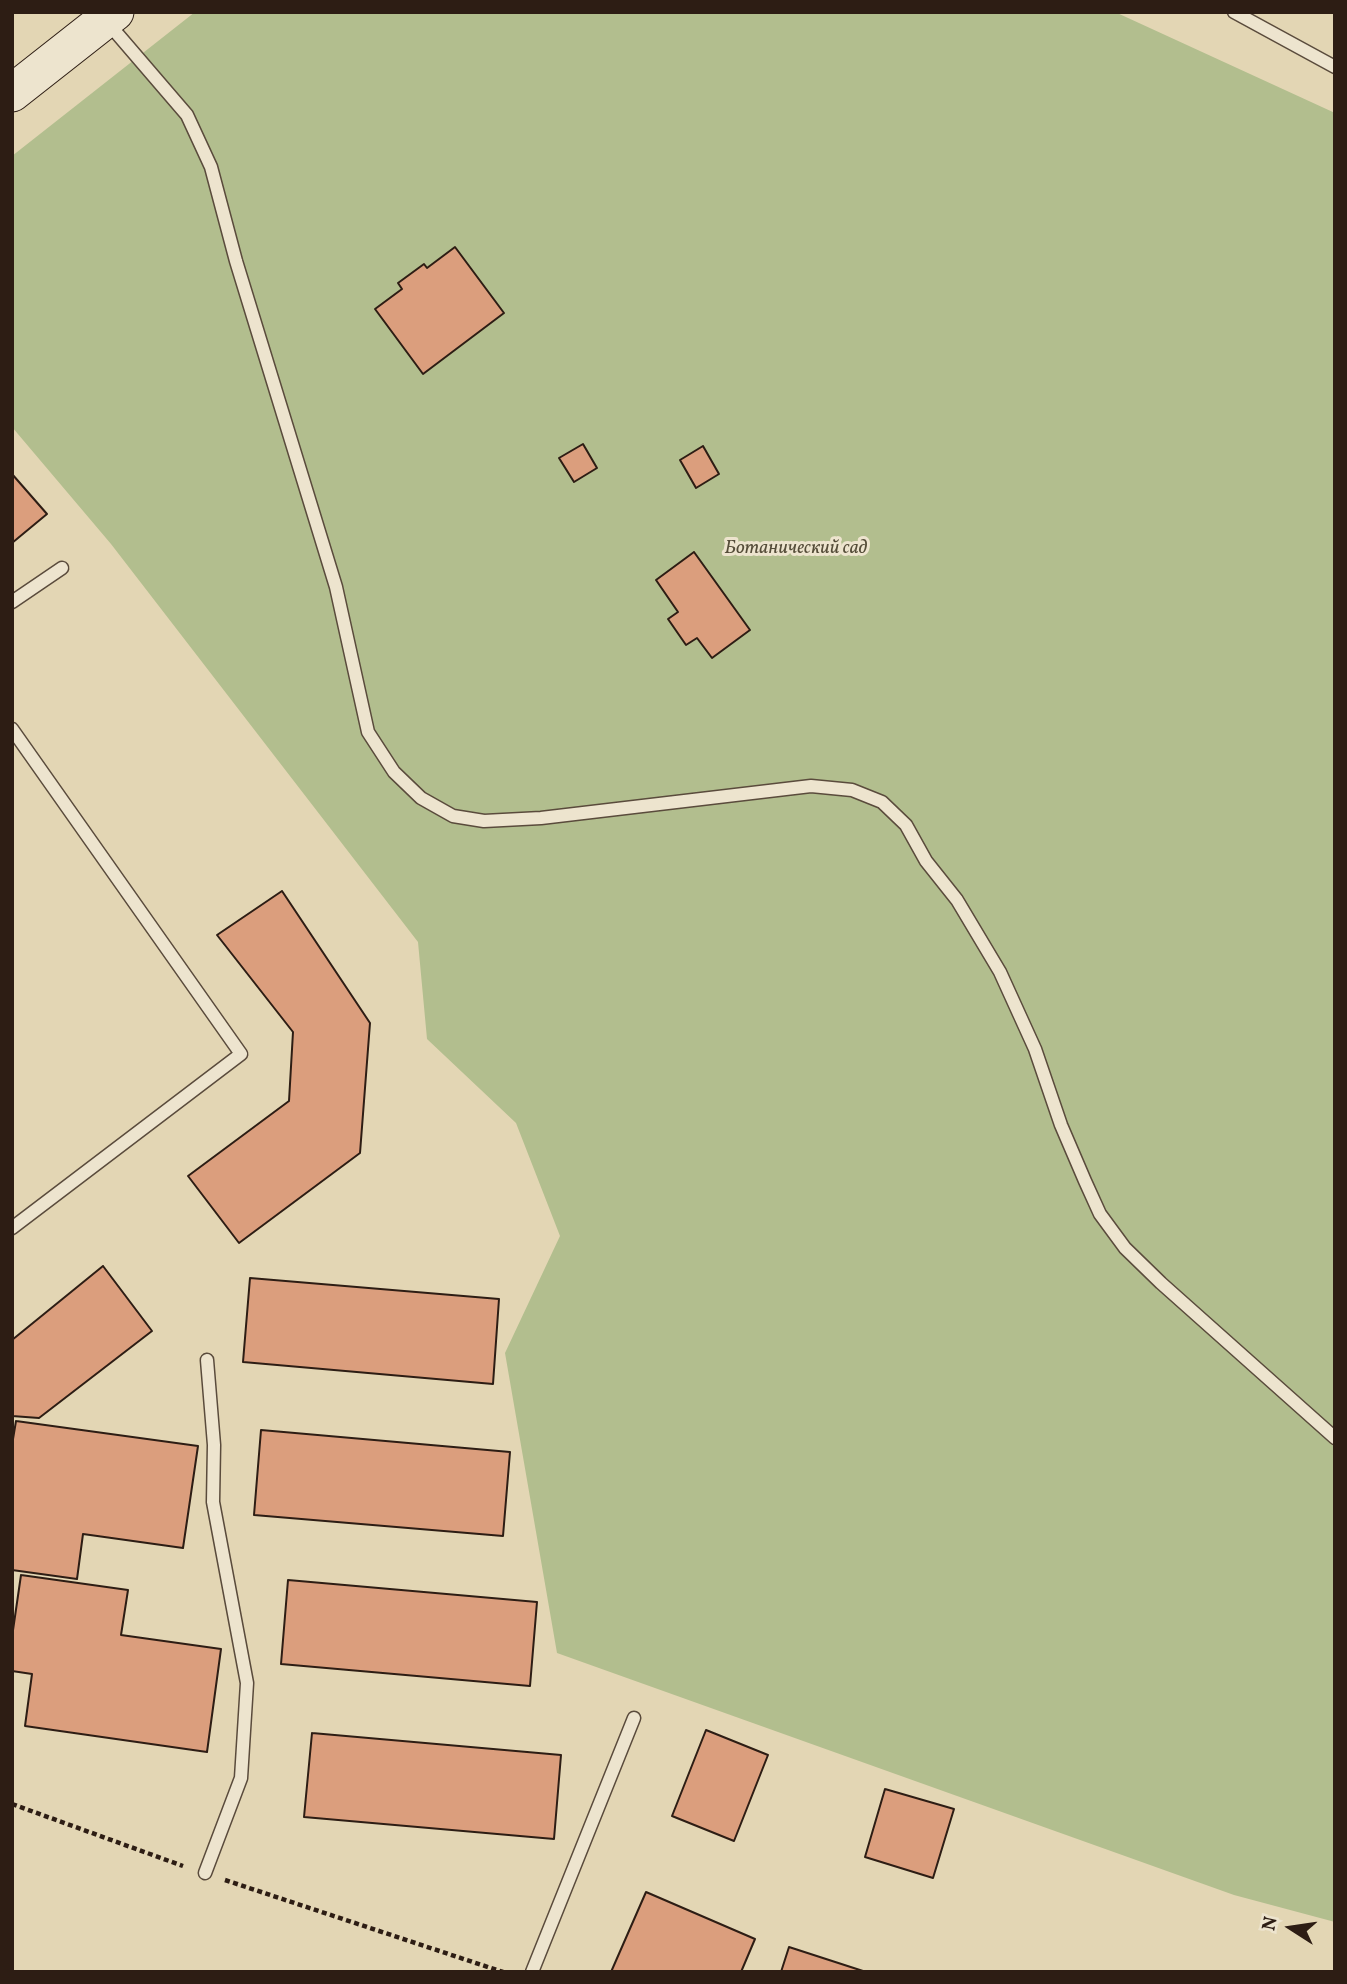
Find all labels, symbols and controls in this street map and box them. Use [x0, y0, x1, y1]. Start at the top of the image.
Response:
park label: Ботанический сад [725, 539, 867, 561]
north arrow [1256, 1893, 1326, 1963]
text: N [1256, 1914, 1285, 1933]

